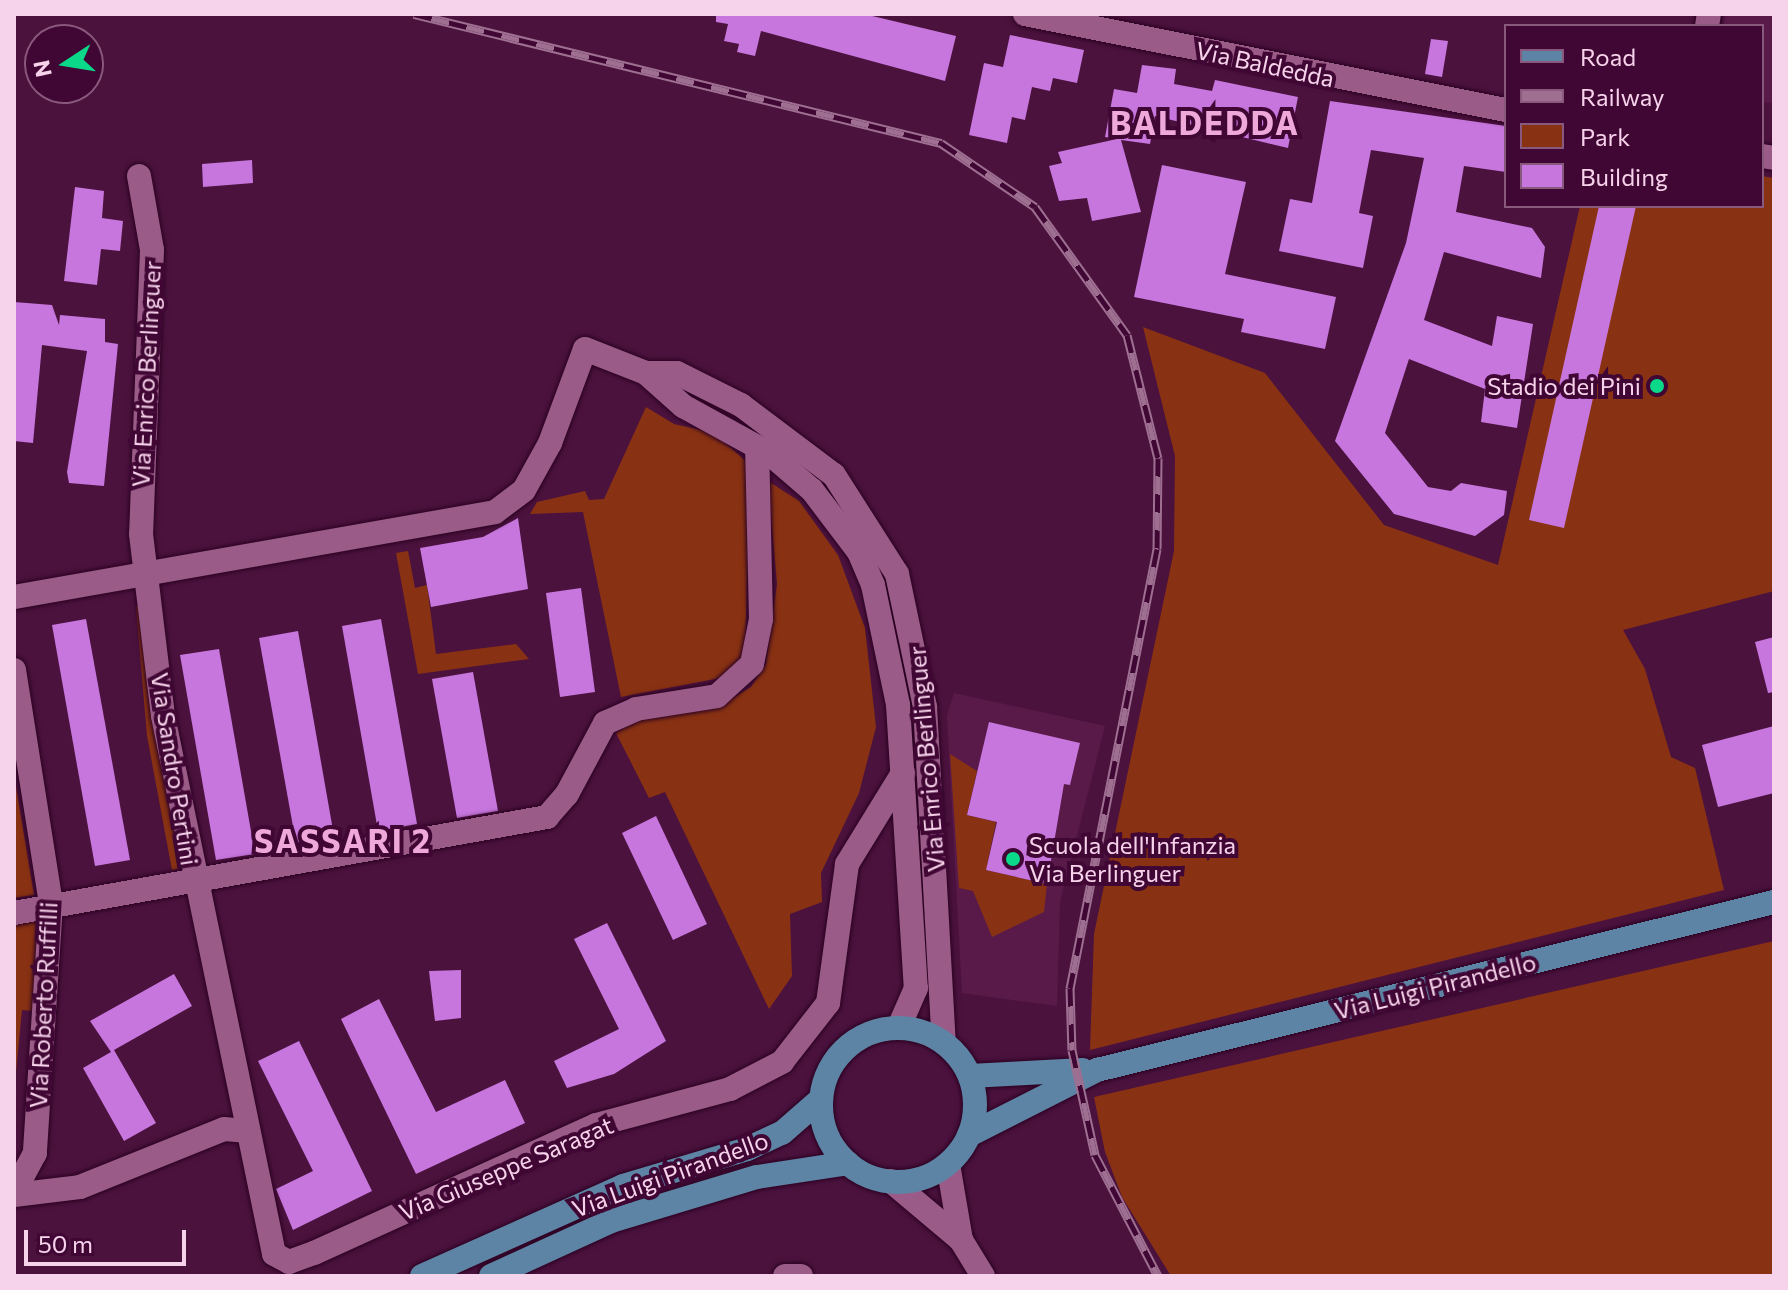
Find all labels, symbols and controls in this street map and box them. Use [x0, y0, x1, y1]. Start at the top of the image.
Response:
north arrow [24, 24, 104, 104]
legend [1504, 24, 1764, 208]
street label: Via Baldedda [1193, 35, 1337, 93]
text: Road [1580, 42, 1636, 71]
text: N [27, 58, 57, 80]
text: Railway [1580, 82, 1665, 111]
district label: BALDEDDA [1110, 103, 1300, 141]
text: Park [1580, 122, 1630, 151]
text: Building [1580, 162, 1668, 191]
street label: Via Enrico Berlinguer [126, 260, 166, 488]
place label: Stadio dei Pini [1487, 372, 1641, 400]
marker: Stadio dei Pini [1648, 377, 1666, 395]
street label: Via Enrico Berlinguer [902, 645, 950, 873]
street label: Via Sandro Pertini [146, 670, 204, 868]
district label: SASSARI 2 [254, 821, 432, 859]
place label: Scuola dell'Infanzia Via Berlinguer [1029, 831, 1236, 887]
marker: Scuola dell'Infanzia Via Berlinguer [1004, 850, 1022, 868]
street label: Via Roberto Ruffilli [23, 901, 63, 1109]
street label: Via Luigi Pirandello [1331, 947, 1539, 1025]
street label: Via Giuseppe Saragat [395, 1110, 617, 1226]
street label: Via Luigi Pirandello [568, 1125, 772, 1223]
scale bar [28, 1214, 190, 1264]
text: 50 m [38, 1229, 93, 1258]

